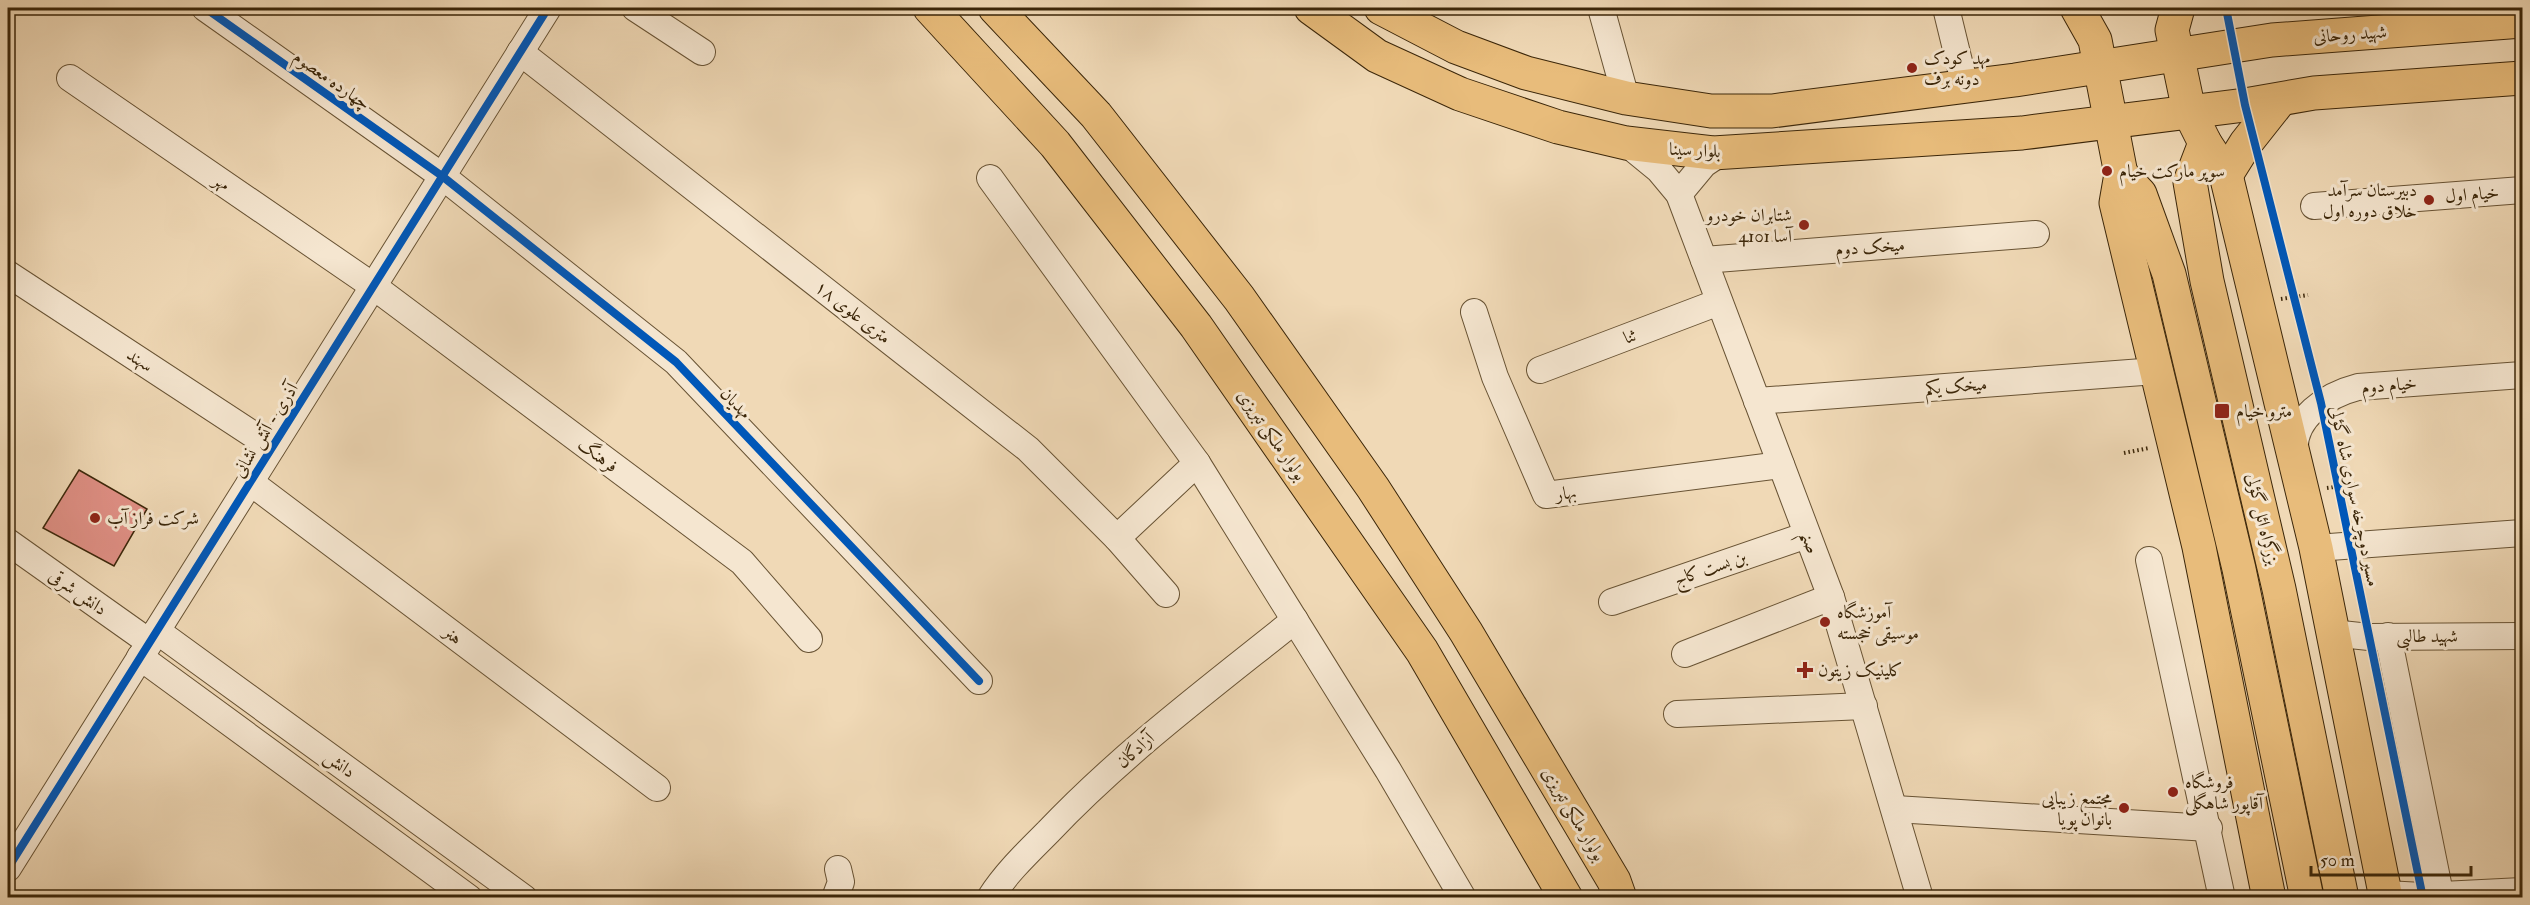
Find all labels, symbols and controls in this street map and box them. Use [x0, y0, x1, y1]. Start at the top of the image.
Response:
street label: شهید روحانی [2312, 20, 2388, 49]
street label: چهارده معصوم [286, 45, 375, 119]
place label: مهد کودک دونه برف [1924, 47, 1990, 91]
marker: مهد کودک دونه برف [1905, 61, 1919, 75]
street label: بلوار سینا [1669, 138, 1721, 163]
place label: سوپر مارکت خیام [2119, 160, 2225, 187]
marker: سوپر مارکت خیام [2100, 164, 2114, 178]
street label: مهر [207, 167, 235, 196]
place label: دبیرستان سرآمد خلاق دوره اول [2323, 179, 2417, 223]
street label: خیام اول [2444, 181, 2500, 212]
marker: دبیرستان سرآمد خلاق دوره اول [2422, 193, 2436, 207]
place label: شتابران خودرو 4101 آسا [1704, 204, 1794, 248]
marker: شتابران خودرو 4101 آسا [1797, 218, 1811, 232]
street label: میخک دوم [1834, 234, 1906, 265]
street label: ۱۸ متری علوی [810, 276, 895, 349]
street label: ثنا [1620, 323, 1640, 350]
street label: سهند [122, 343, 157, 378]
street label: خیام دوم [2360, 372, 2418, 403]
street label: میخک یکم [1924, 373, 1988, 405]
street label: آذرى - آتش نشانى [227, 377, 305, 482]
street label: مهدیان [715, 382, 756, 424]
street label: بولوار ملکی تبریزی [1231, 385, 1311, 486]
place label: مترو خیام [2236, 400, 2292, 427]
marker: مترو خیام [2213, 402, 2231, 420]
street label: مسیر دوچرخه سواری شاه گؤلی [2324, 404, 2385, 589]
street label: فرهنگ [573, 432, 623, 478]
street label: بزرگراه ائل گؤلی [2240, 471, 2285, 568]
street label: بهار [1552, 481, 1578, 506]
place label: شرکت فراز آب [107, 507, 199, 530]
marker: شرکت فراز آب [88, 511, 102, 525]
street label: صنم [1789, 527, 1824, 559]
street label: بن بست کاج [1671, 545, 1752, 595]
street label: دانش شرقی [44, 564, 111, 621]
place label: آموزشگاه موسیقی خجسته [1837, 600, 1919, 646]
marker: آموزشگاه موسیقی خجسته [1818, 615, 1832, 629]
street label: هنر [437, 620, 467, 650]
street label: شهید طالبی [2396, 625, 2458, 651]
place label: کلینیک زیتون [1818, 659, 1903, 682]
marker: کلینیک زیتون [1796, 661, 1814, 679]
street label: آزادگان [1111, 726, 1161, 774]
street label: دانش [319, 745, 360, 783]
street label: بولوار ملکی تبریزی [1536, 763, 1611, 866]
place label: فروشگاه آقاپور شاهگلی [2185, 770, 2265, 816]
marker: فروشگاه آقاپور شاهگلی [2166, 785, 2180, 799]
place label: مجتمع زیبایی بانوان پویا [2041, 787, 2112, 832]
marker: مجتمع زیبایی بانوان پویا [2117, 801, 2131, 815]
scale bar [2311, 839, 2472, 877]
text: 50 m [2320, 849, 2355, 872]

